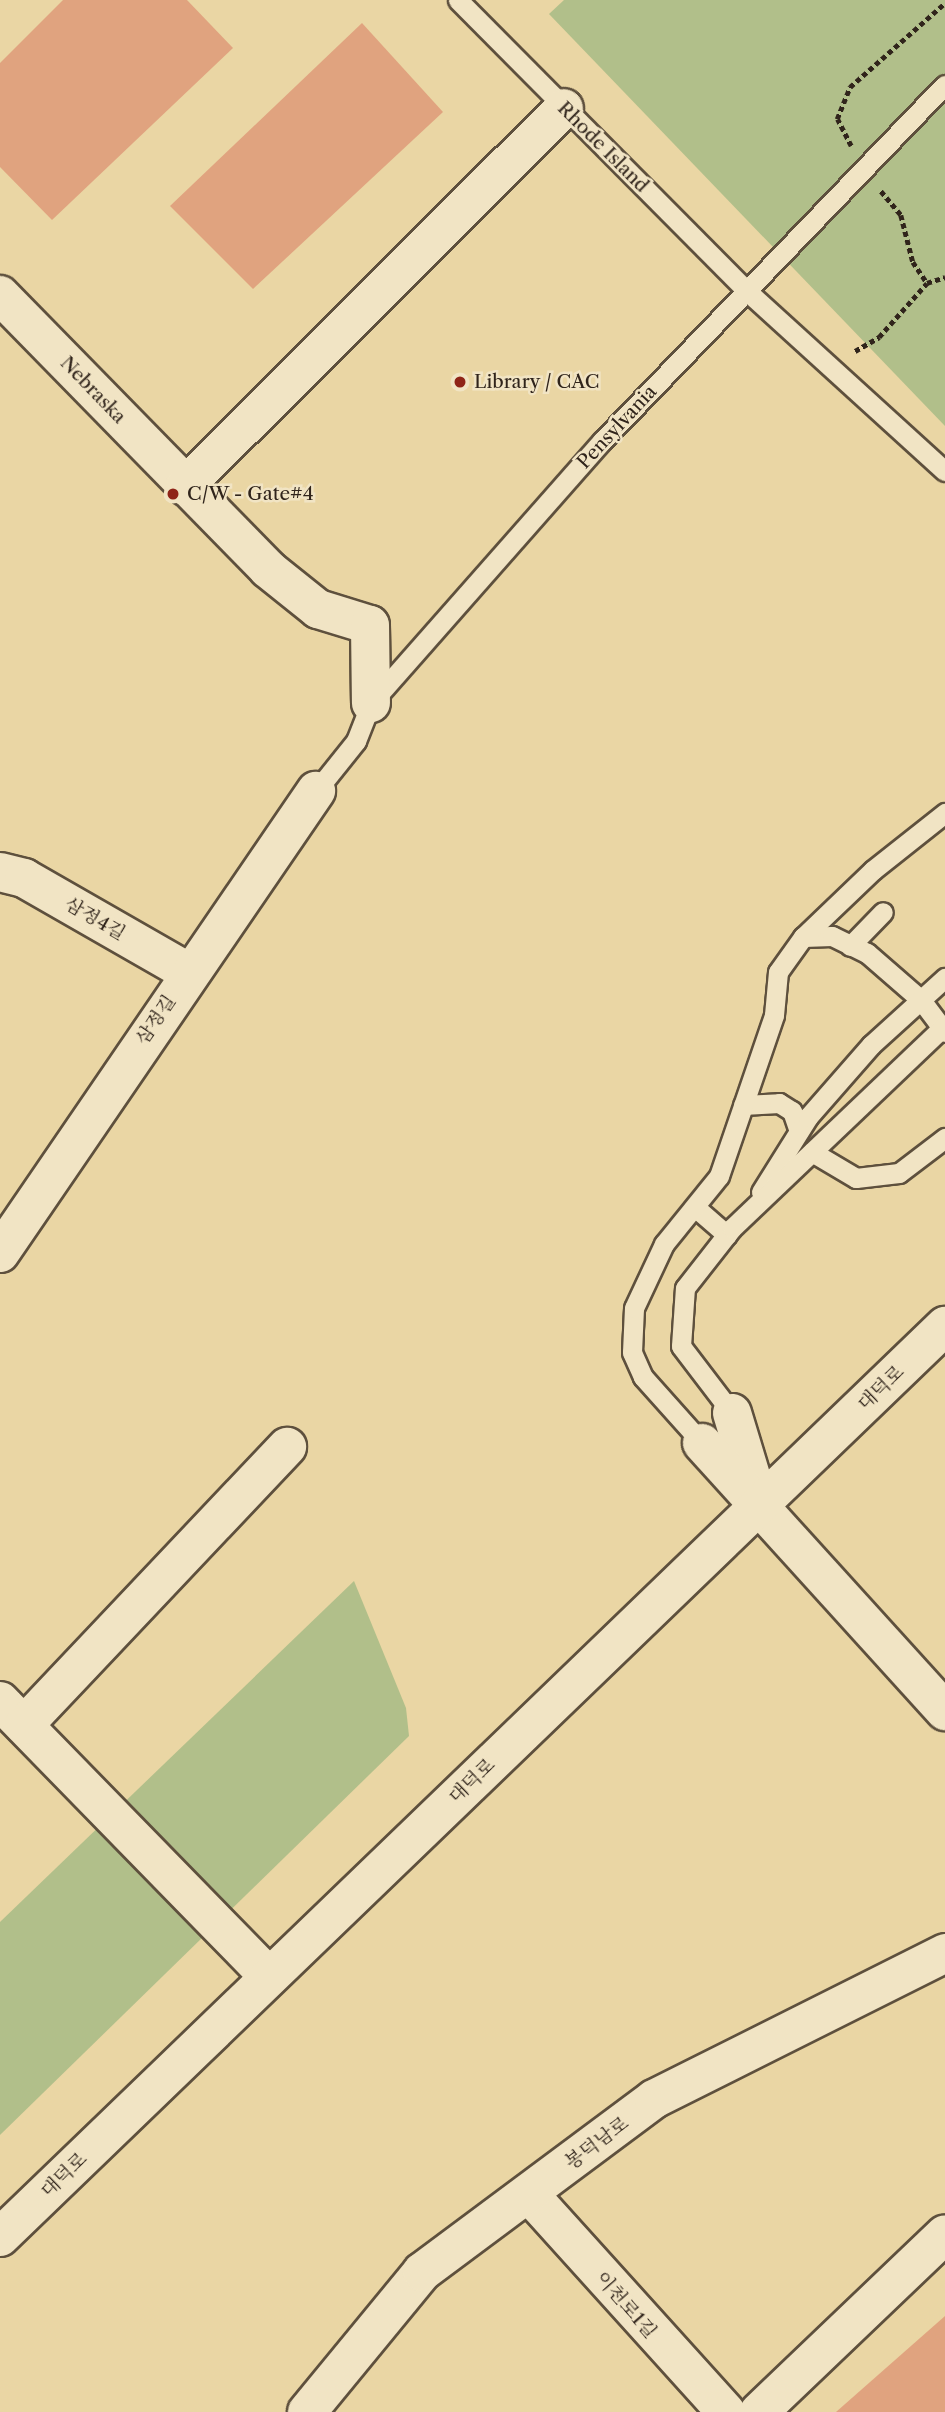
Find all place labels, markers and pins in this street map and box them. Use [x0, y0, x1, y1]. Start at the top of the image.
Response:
place label: Library / CAC [474, 371, 600, 393]
marker: Library / CAC [452, 374, 468, 390]
place label: C/W - Gate#4 [187, 483, 314, 505]
marker: C/W - Gate#4 [165, 486, 181, 502]

